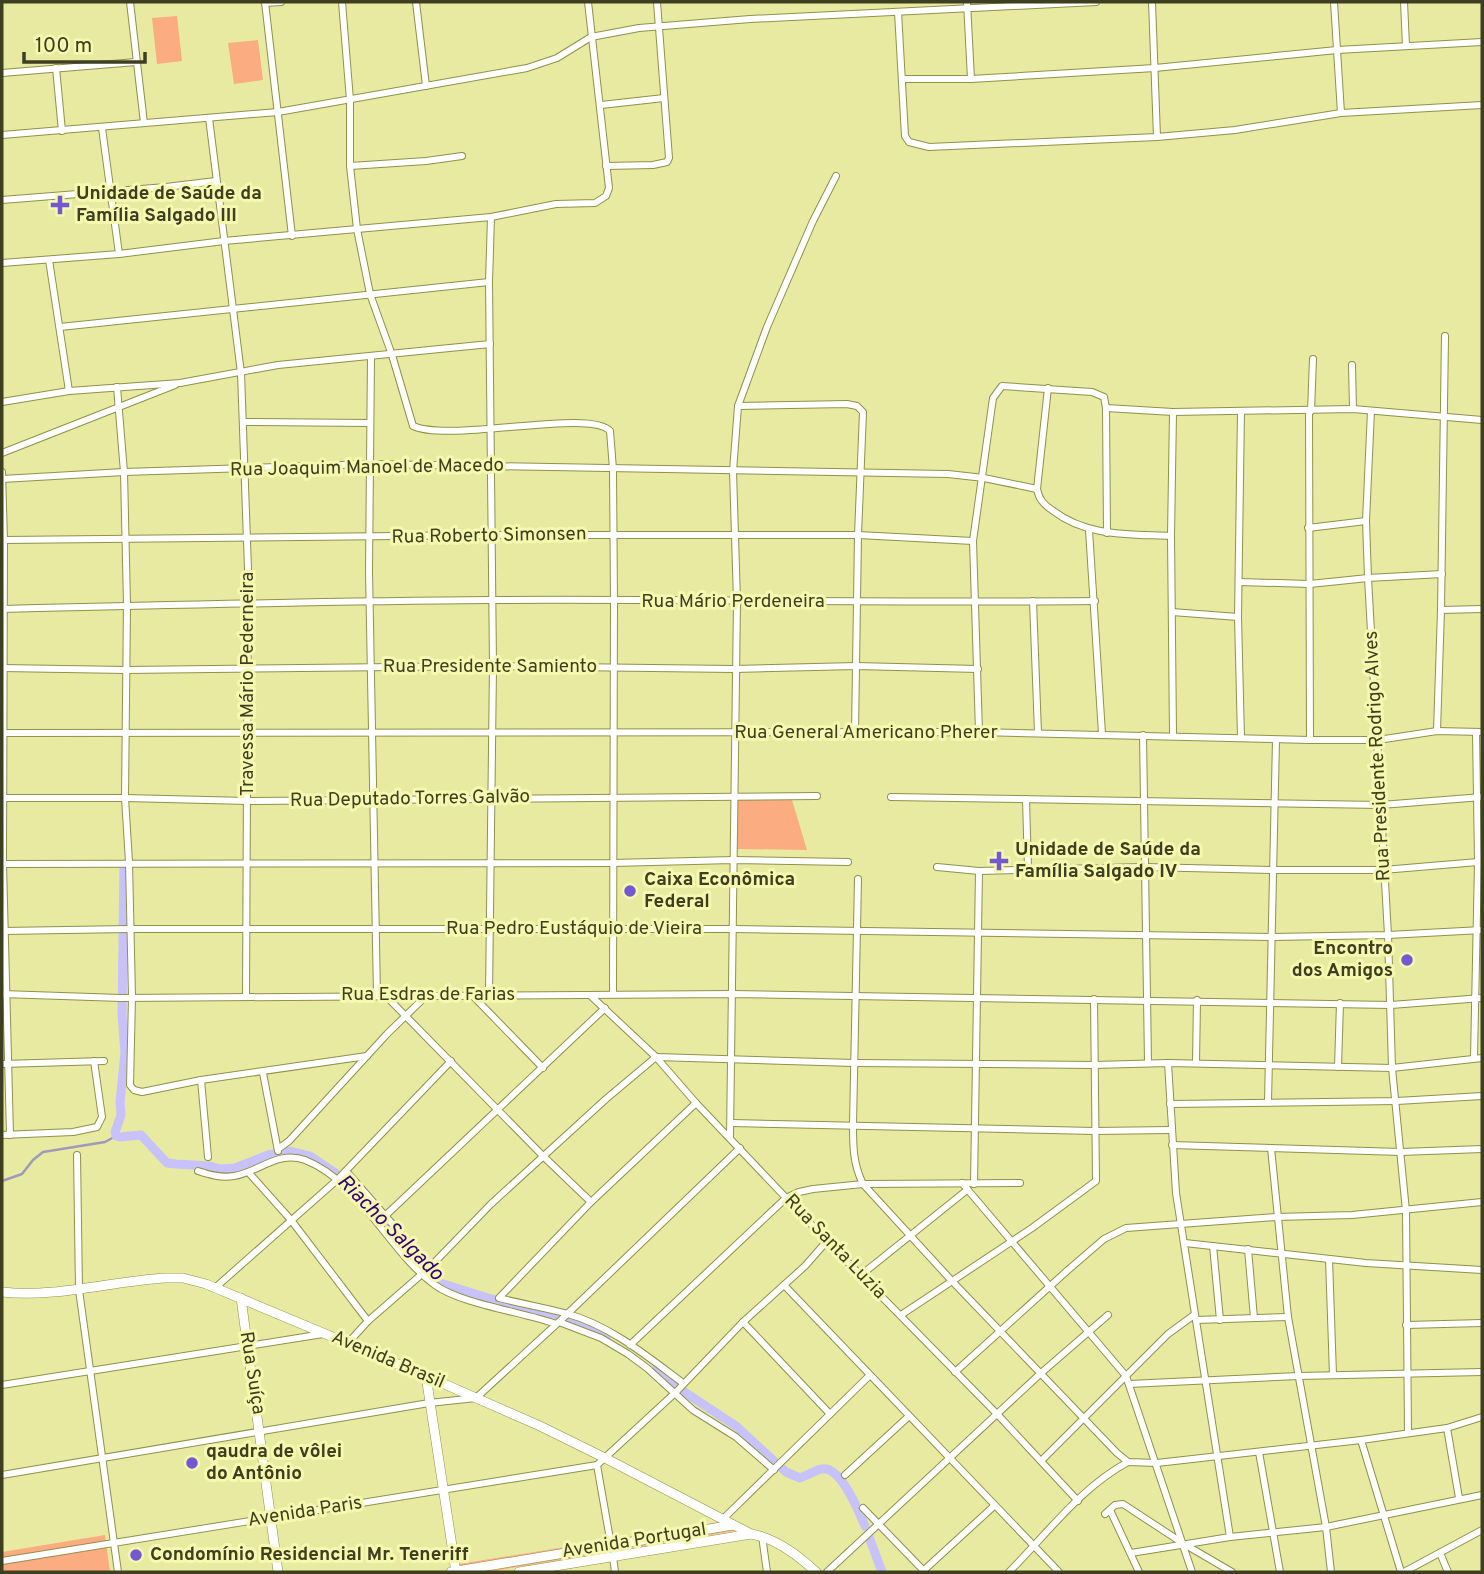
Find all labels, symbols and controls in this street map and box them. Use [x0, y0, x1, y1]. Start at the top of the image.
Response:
scale bar [24, 21, 145, 65]
text: 100 m [35, 33, 92, 60]
place label: Unidade de Saúde da Família Salgado III [76, 182, 262, 228]
marker: Unidade de Saúde da Família Salgado III [50, 195, 70, 215]
street label: Rua Joaquim Manoel de Macedo [230, 454, 504, 482]
street label: Rua Roberto Simonsen [391, 522, 587, 550]
street label: Travessa Mário Pederneira [236, 572, 260, 796]
street label: Rua Mário Perdeneira [641, 590, 825, 614]
street label: Rua Presidente Rodrigo Alves [1359, 630, 1397, 882]
street label: Rua Presidente Samiento [383, 655, 597, 679]
street label: Rua General Americano Pherer [734, 721, 998, 745]
street label: Rua Deputado Torres Galvão [290, 785, 530, 813]
place label: Unidade de Saúde da Família Salgado IV [1015, 838, 1201, 884]
marker: Unidade de Saúde da Família Salgado IV [989, 851, 1009, 871]
place label: Caixa Econômica Federal [644, 868, 795, 914]
marker: Caixa Econômica Federal [622, 883, 638, 899]
street label: Rua Pedro Eustáquio de Vieira [446, 917, 702, 941]
place label: Encontro dos Amigos [1292, 937, 1393, 983]
marker: Encontro dos Amigos [1399, 952, 1415, 968]
street label: Rua Esdras de Farias [341, 983, 515, 1007]
water label: Riacho Salgado [331, 1169, 450, 1288]
street label: Rua Santa Luzia [779, 1189, 891, 1305]
street label: Avenida Brasil [328, 1325, 448, 1395]
street label: Rua Suíça [234, 1330, 270, 1416]
place label: qaudra de vôlei do Antônio [206, 1440, 342, 1486]
marker: qaudra de vôlei do Antônio [184, 1455, 200, 1471]
street label: Avenida Paris [246, 1491, 364, 1533]
street label: Avenida Portugal [560, 1518, 708, 1564]
place label: Condomínio Residencial Mr. Teneriff [150, 1543, 469, 1567]
marker: Condomínio Residencial Mr. Teneriff [128, 1547, 144, 1563]

